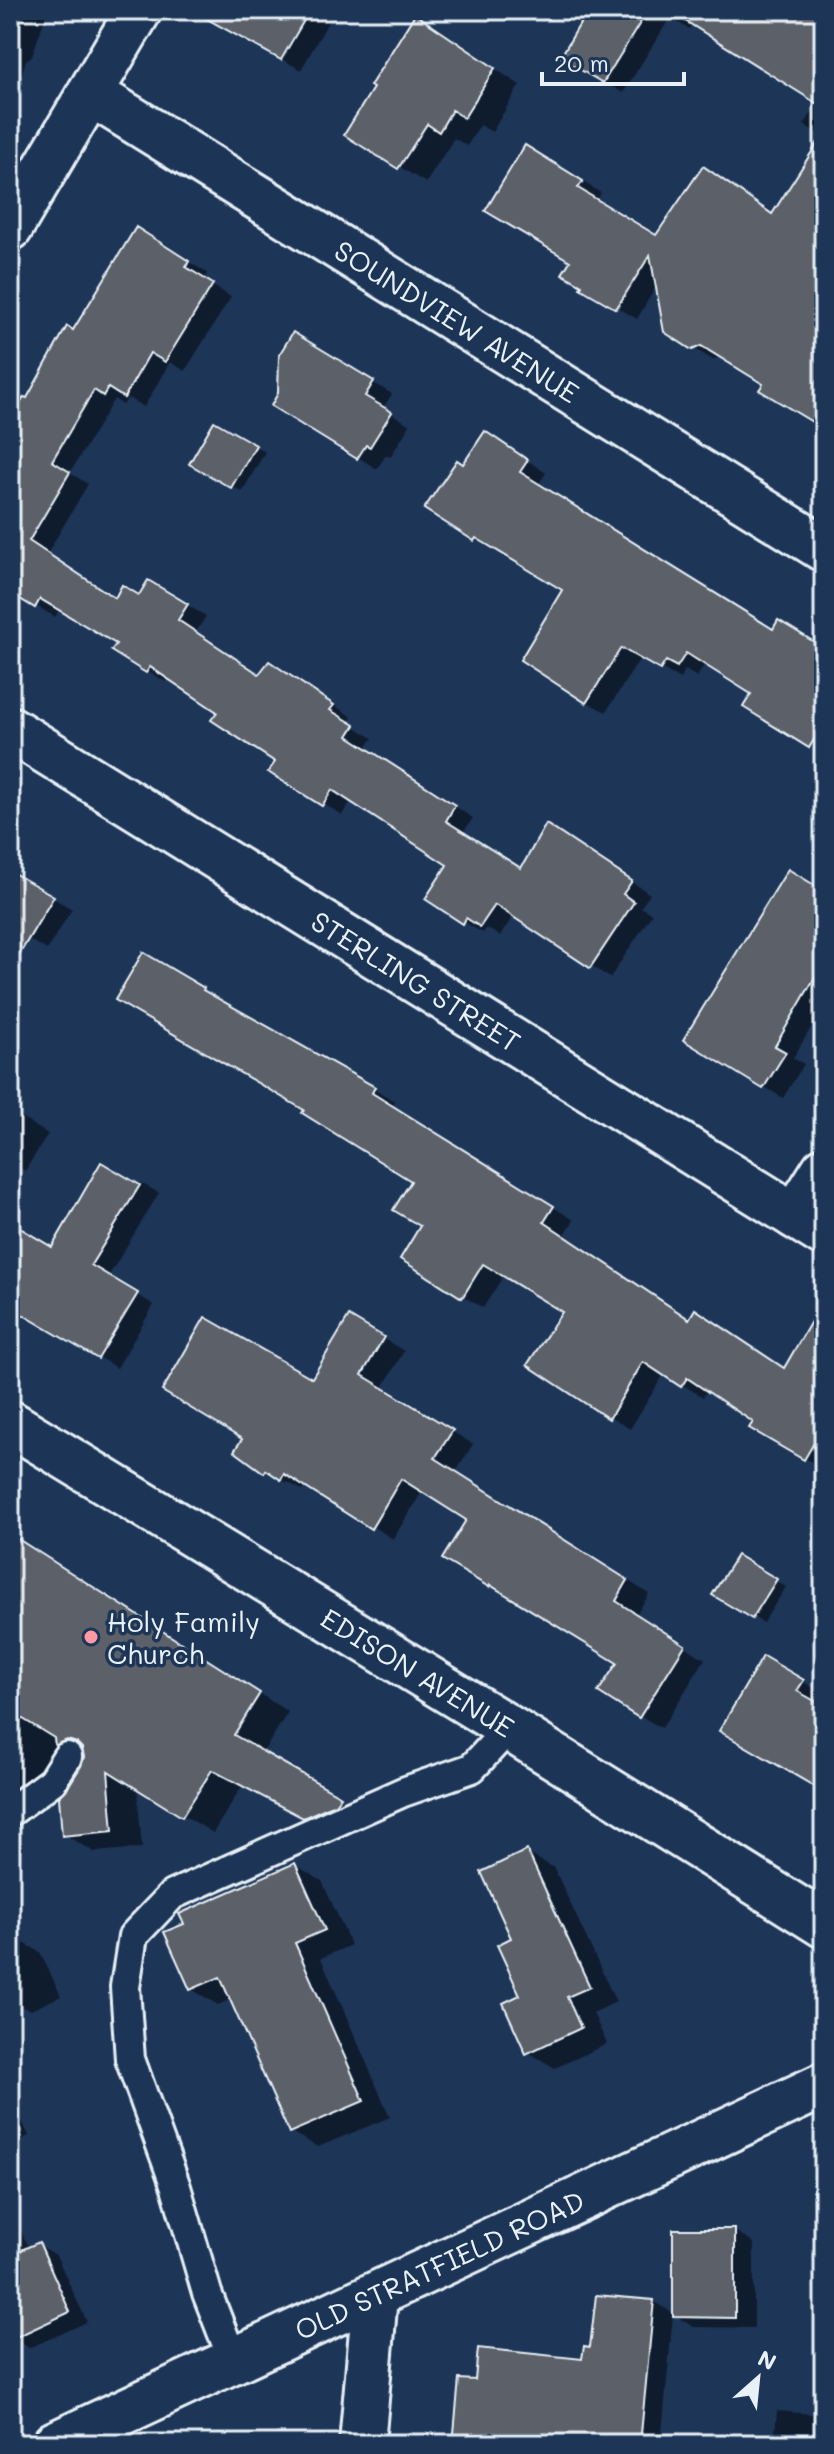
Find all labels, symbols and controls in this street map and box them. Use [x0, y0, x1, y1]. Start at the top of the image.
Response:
scale bar [542, 36, 684, 86]
text: 20 m [554, 47, 609, 78]
street label: SOUNDVIEW AVENUE [328, 232, 586, 410]
street label: STERLING STREET [305, 902, 528, 1059]
street label: EDISON AVENUE [315, 1600, 521, 1745]
place label: Holy Family Church [107, 1603, 260, 1671]
marker: Holy Family Church [82, 1628, 100, 1646]
street label: OLD STRATFIELD ROAD [289, 2182, 590, 2348]
north arrow [718, 2338, 798, 2418]
text: N [753, 2343, 781, 2376]

